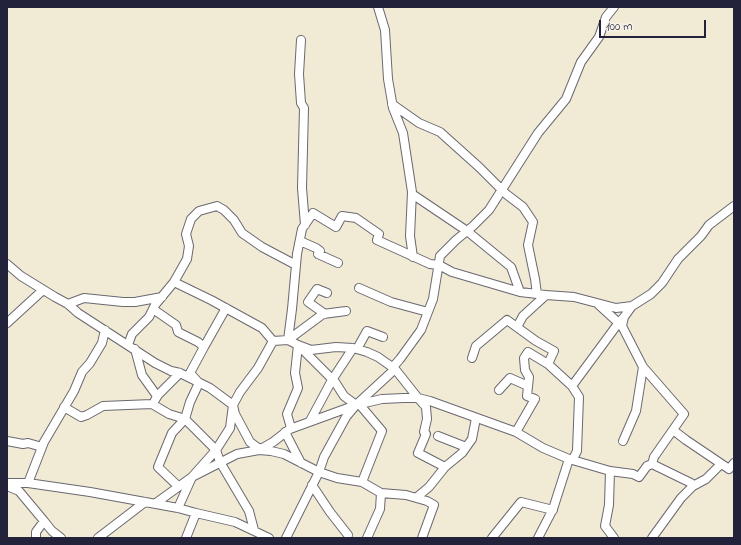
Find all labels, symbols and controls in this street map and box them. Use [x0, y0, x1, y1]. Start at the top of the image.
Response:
scale bar [601, 12, 708, 38]
text: 100 m [606, 18, 633, 36]

